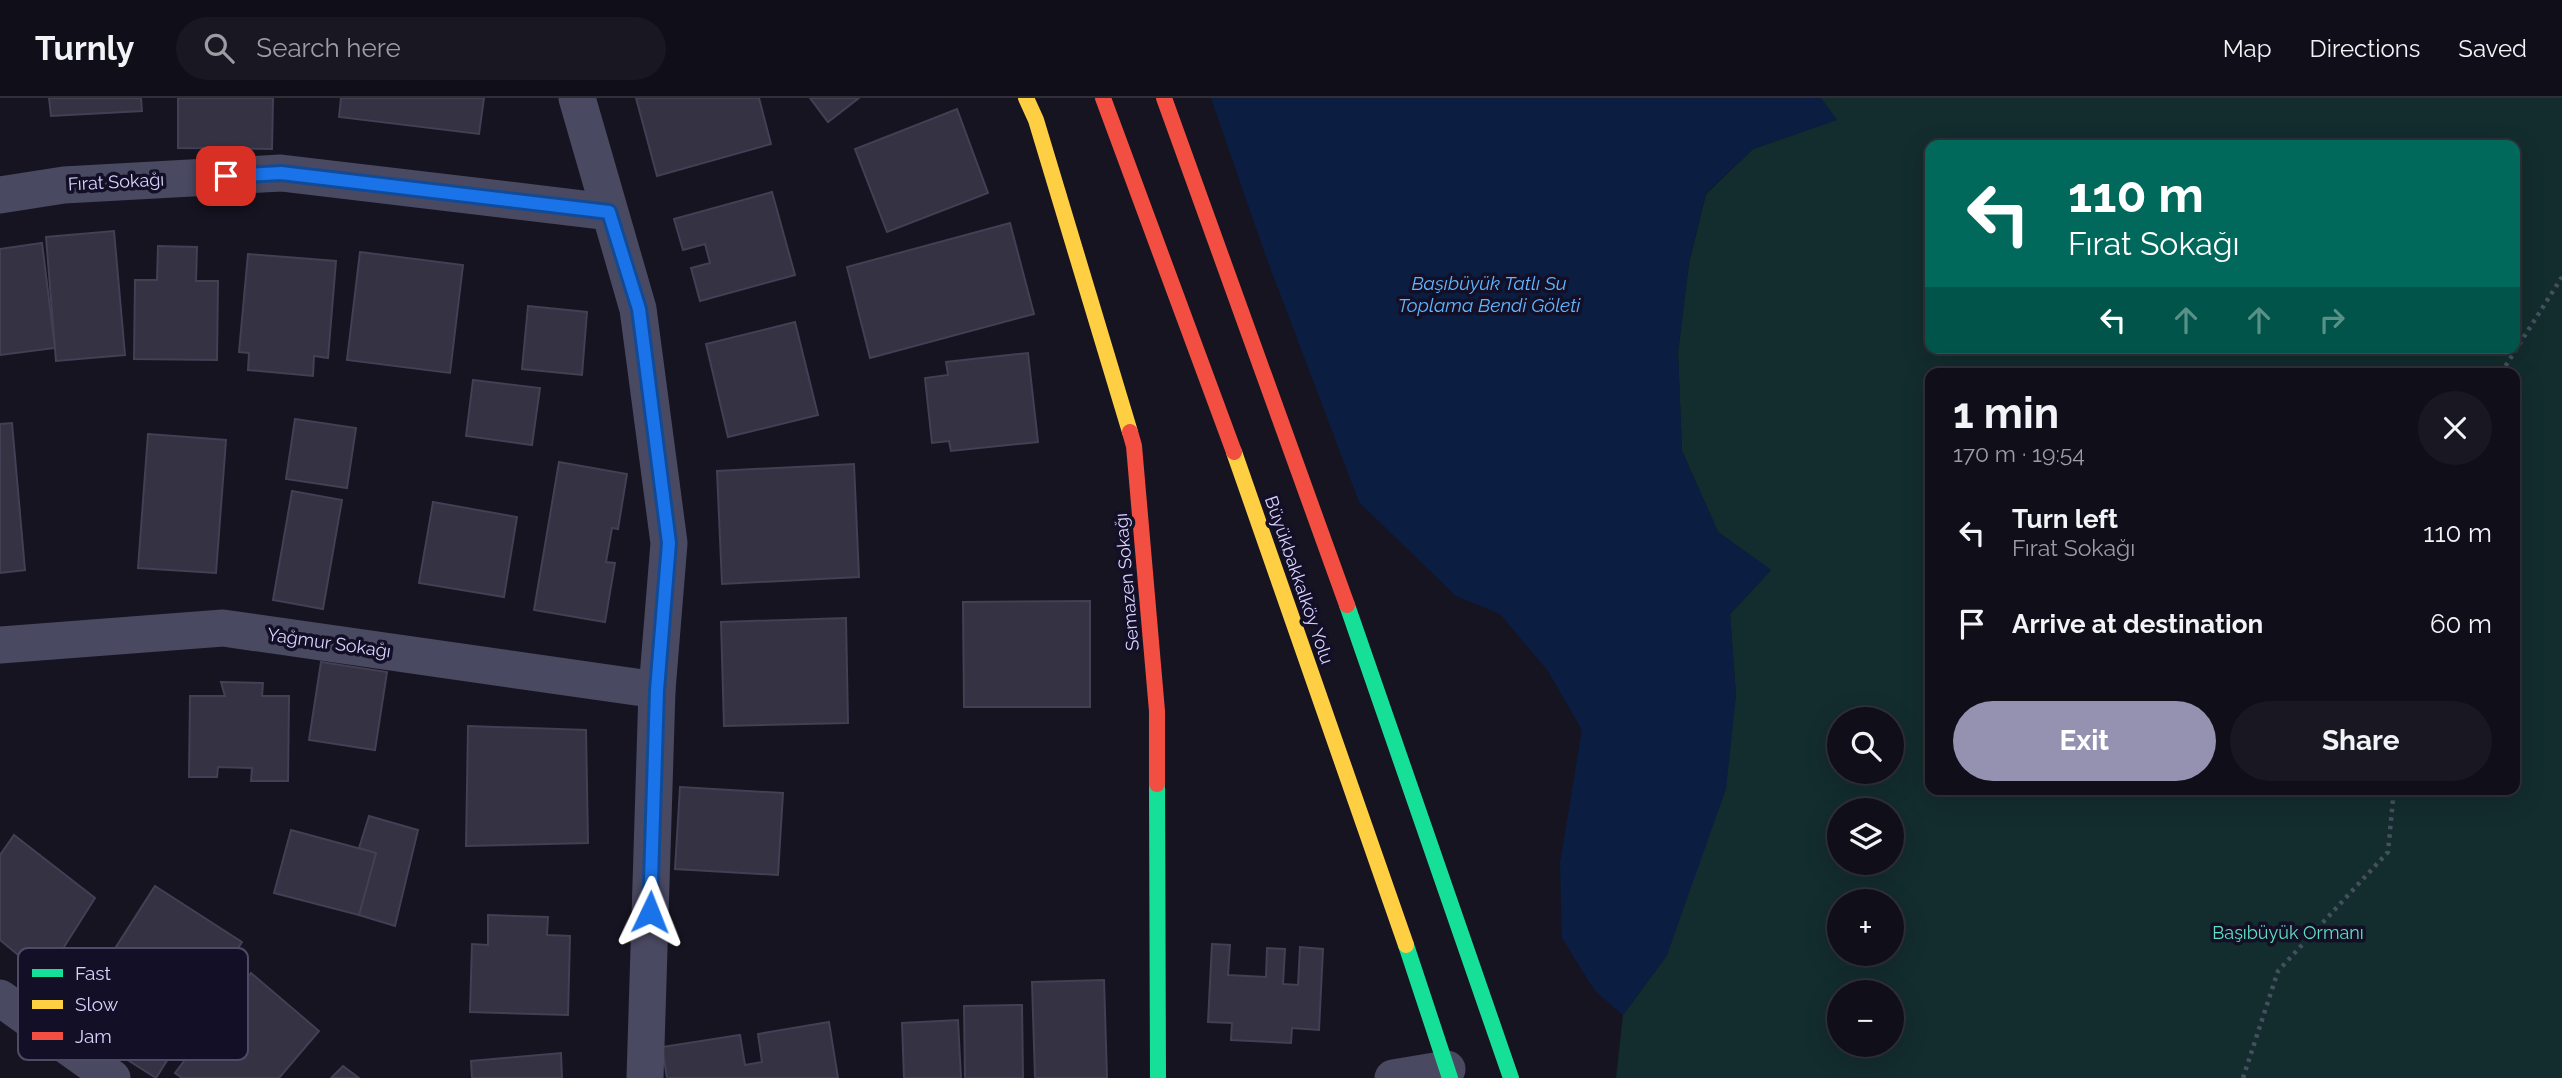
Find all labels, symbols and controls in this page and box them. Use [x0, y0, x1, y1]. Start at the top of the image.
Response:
search box [176, 17, 666, 80]
text: Turnly [35, 29, 134, 68]
icon: search [200, 29, 238, 67]
text: Search here [256, 33, 401, 63]
text: Map [2223, 34, 2272, 63]
text: Directions [2310, 34, 2420, 63]
text: Saved [2458, 34, 2527, 63]
pin [196, 146, 256, 206]
icon: arrive [207, 157, 245, 195]
text: 110 m [2068, 166, 2204, 223]
street label: Fırat Sokağı [67, 168, 165, 195]
icon: left [1953, 168, 2044, 259]
text: Fırat Sokağı [2068, 225, 2240, 262]
water label: Başıbüyük Tatlı Su Toplama Bendi Göleti [1398, 272, 1581, 316]
icon: left [2094, 301, 2132, 339]
icon: ahead [2167, 301, 2205, 339]
icon: ahead [2240, 301, 2278, 339]
icon: right [2313, 301, 2351, 339]
text: 1 min [1953, 389, 2059, 438]
button: close [2418, 391, 2492, 465]
text: 170 m · 19:54 [1953, 440, 2085, 467]
street label: Büyükbakkalköy Yolu [1261, 493, 1338, 667]
text: Turn left [2012, 504, 2118, 534]
street label: Semazen Sokağı [1110, 512, 1143, 652]
icon: left [1953, 514, 1991, 552]
text: 110 m [2423, 518, 2492, 548]
text: Fırat Sokağı [2012, 534, 2135, 561]
icon: arrive [1953, 605, 1991, 643]
text: Arrive at destination [2012, 609, 2263, 639]
text: 60 m [2430, 609, 2492, 639]
street label: Yağmur Sokağı [266, 623, 392, 662]
button: Exit [1953, 701, 2216, 781]
button: Share [2230, 701, 2492, 781]
map controls [1827, 707, 1904, 1057]
button: search [1827, 707, 1904, 784]
button: layers [1827, 798, 1904, 875]
position arrow [613, 875, 687, 949]
button: + [1827, 889, 1904, 966]
park label: Başıbüyük Ormanı [2212, 922, 2364, 943]
legend [18, 948, 248, 1060]
text: Fast [75, 962, 111, 984]
button: − [1827, 980, 1904, 1057]
text: Slow [75, 993, 119, 1015]
text: Jam [75, 1025, 112, 1047]

